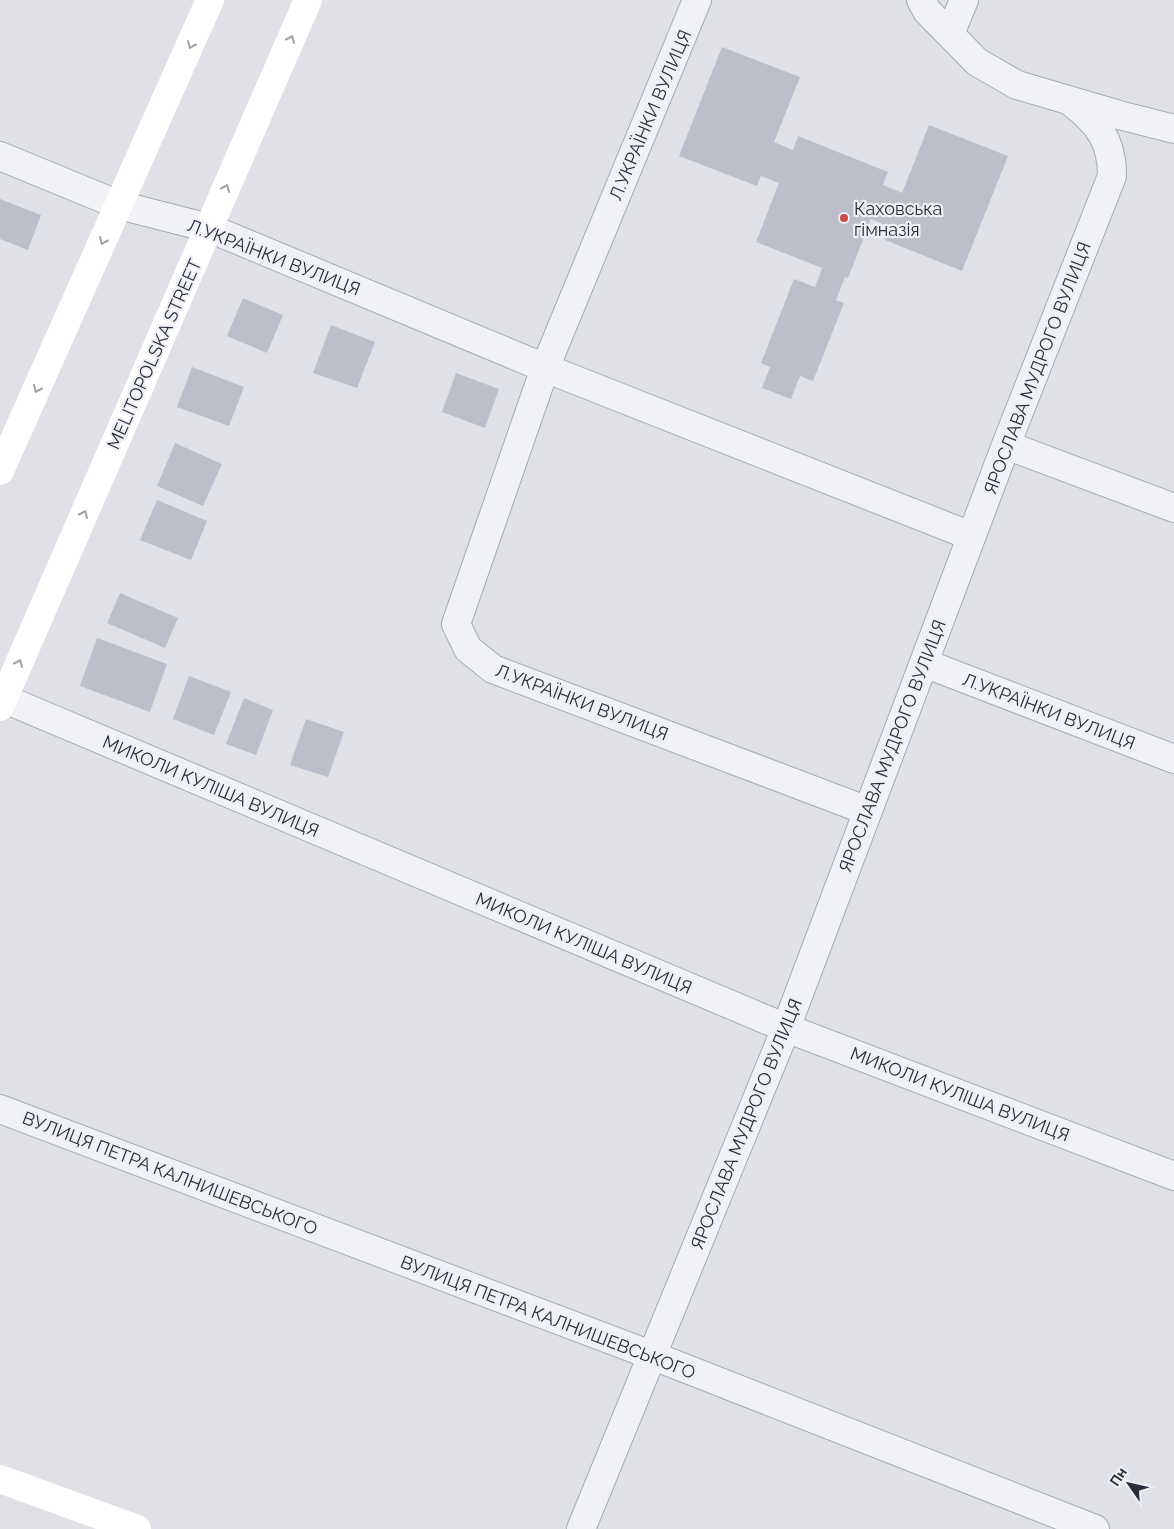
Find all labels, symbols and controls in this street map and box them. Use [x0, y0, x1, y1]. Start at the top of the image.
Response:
street label: Л.УКРАЇНКИ ВУЛИЦЯ [605, 26, 695, 204]
one-way arrow [284, 35, 295, 44]
one-way arrow [186, 40, 197, 49]
one-way arrow [219, 184, 230, 193]
place label: Каховська гімназія [854, 198, 942, 240]
marker: Каховська гімназія [838, 212, 850, 224]
street label: Л.УКРАЇНКИ ВУЛИЦЯ [185, 214, 363, 300]
one-way arrow [99, 236, 109, 245]
street label: ЯРОСЛАВА МУДРОГО ВУЛИЦЯ [979, 239, 1095, 497]
street label: MELITOPOLSKA STREET [102, 256, 206, 452]
one-way arrow [32, 384, 43, 393]
one-way arrow [78, 510, 89, 519]
street label: ЯРОСЛАВА МУДРОГО ВУЛИЦЯ [834, 617, 950, 875]
one-way arrow [13, 659, 24, 668]
street label: Л.УКРАЇНКИ ВУЛИЦЯ [493, 659, 671, 745]
street label: Л.УКРАЇНКИ ВУЛИЦЯ [960, 668, 1138, 754]
street label: МИКОЛИ КУЛІША ВУЛИЦЯ [100, 731, 322, 841]
street label: МИКОЛИ КУЛІША ВУЛИЦЯ [473, 888, 695, 998]
street label: ЯРОСЛАВА МУДРОГО ВУЛИЦЯ [686, 996, 806, 1252]
street label: МИКОЛИ КУЛІША ВУЛИЦЯ [848, 1042, 1072, 1146]
street label: ВУЛИЦЯ ПЕТРА КАЛНИШЕВСЬКОГО [19, 1107, 321, 1239]
street label: ВУЛИЦЯ ПЕТРА КАЛНИШЕВСЬКОГО [397, 1251, 699, 1383]
north arrow [1104, 1459, 1154, 1509]
text: Пн [1106, 1465, 1130, 1489]

